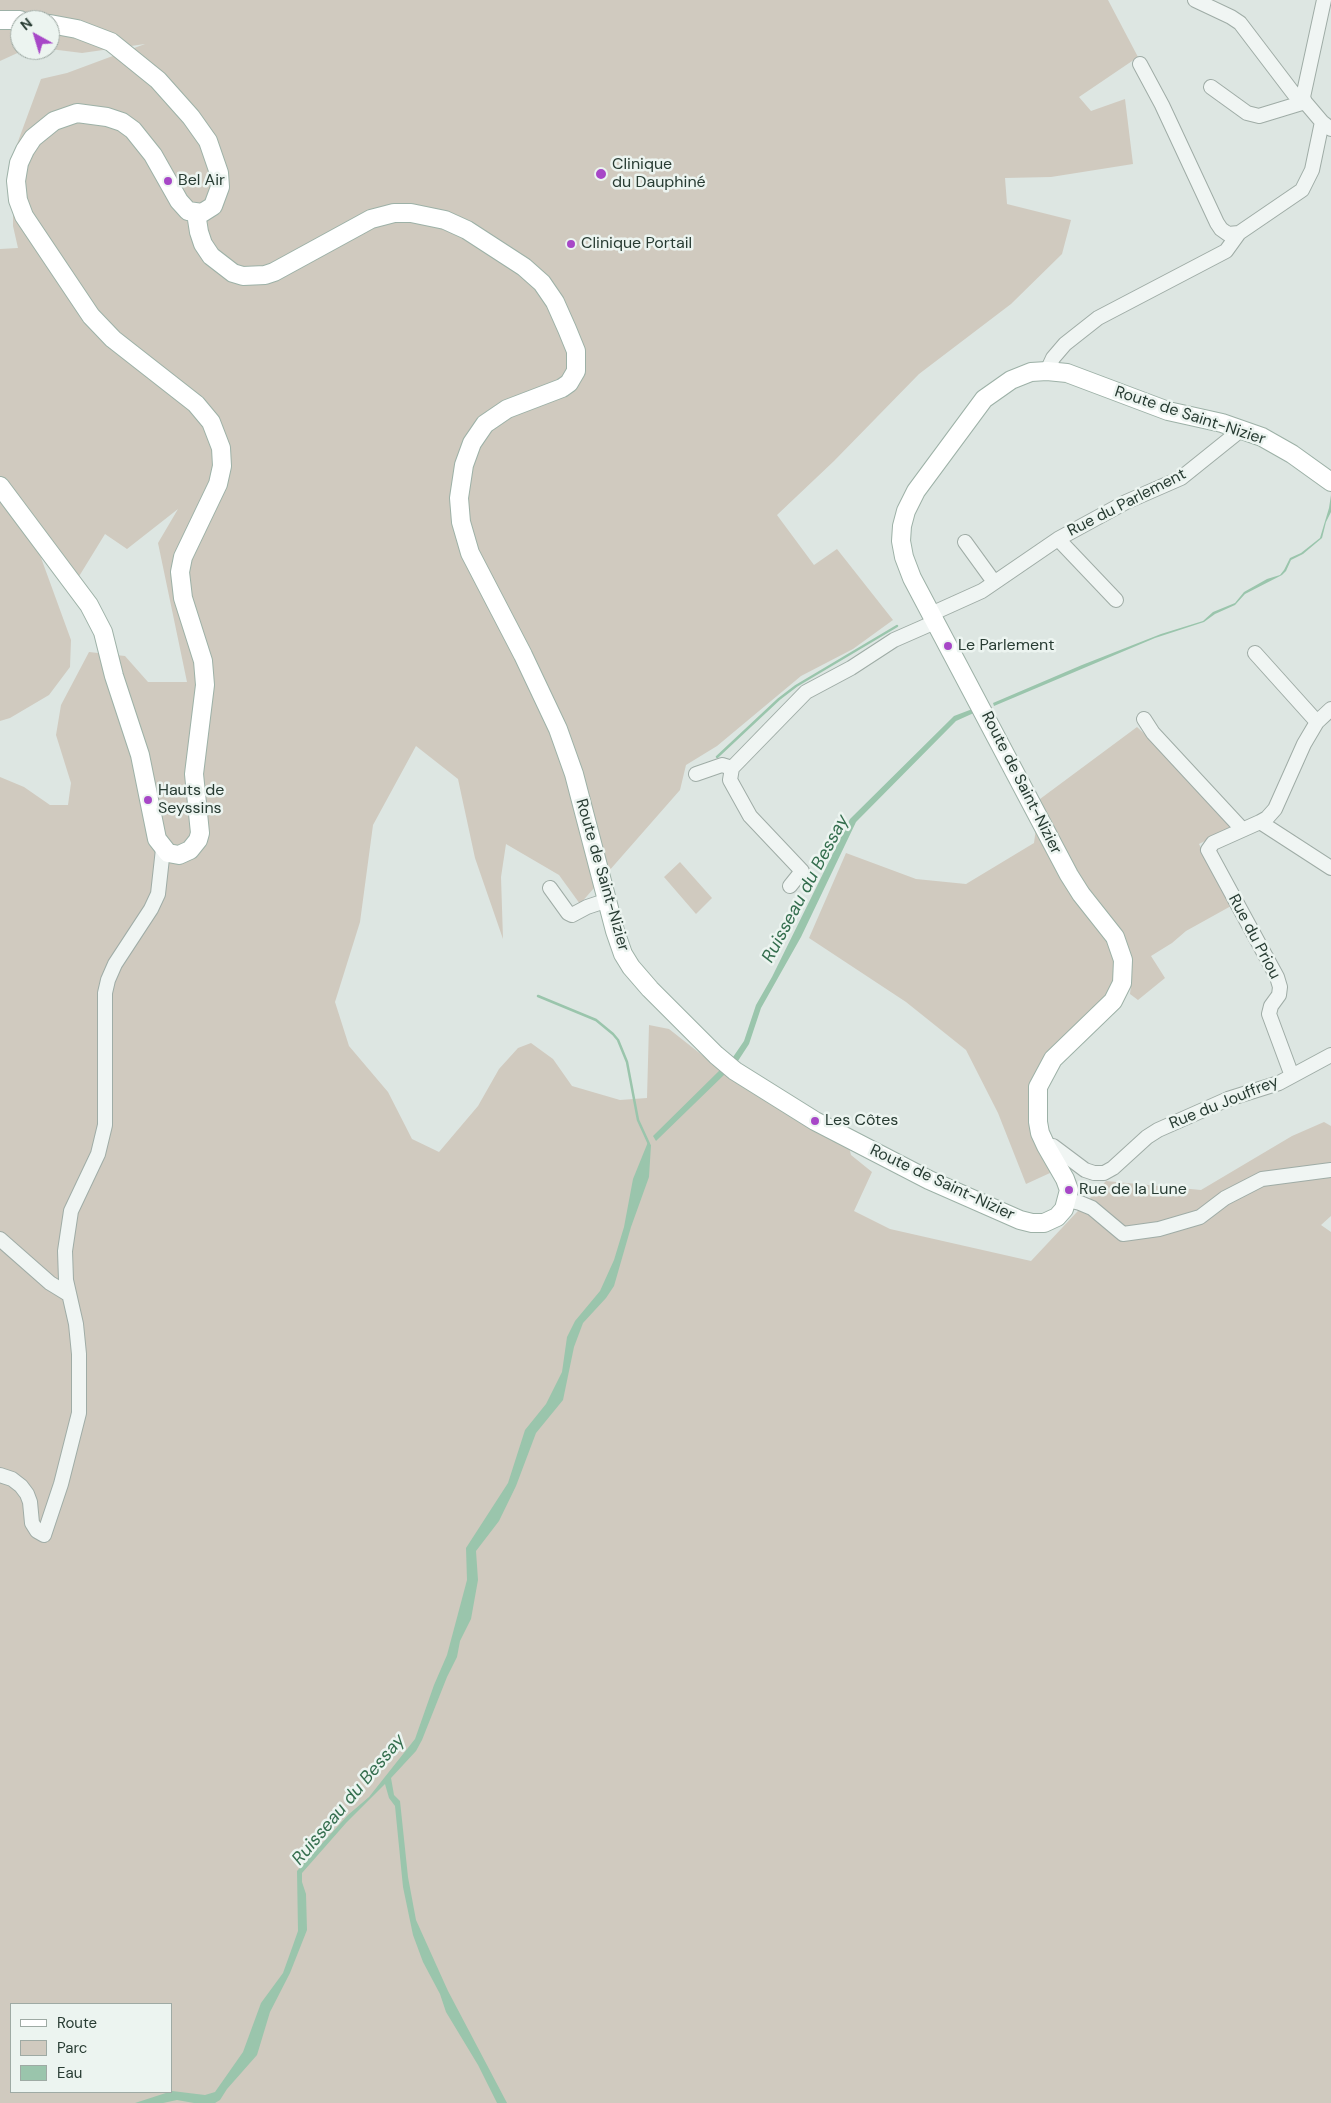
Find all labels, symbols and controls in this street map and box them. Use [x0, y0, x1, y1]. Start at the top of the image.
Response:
north arrow [10, 10, 60, 60]
text: N [17, 14, 36, 34]
place label: Clinique du Dauphiné [612, 155, 706, 193]
marker: Clinique du Dauphiné [594, 167, 608, 181]
place label: Bel Air [178, 171, 225, 191]
marker: Bel Air [162, 175, 174, 187]
place label: Clinique Portail [581, 234, 692, 254]
marker: Clinique Portail [565, 238, 577, 250]
street label: Route de Saint-Nizier [1112, 383, 1268, 449]
street label: Rue du Parlement [1065, 465, 1189, 541]
place label: Le Parlement [958, 636, 1054, 656]
marker: Le Parlement [942, 640, 954, 652]
street label: Route de Saint-Nizier [977, 708, 1065, 858]
place label: Hauts de Seyssins [158, 781, 224, 819]
marker: Hauts de Seyssins [142, 794, 154, 806]
street label: Route de Saint-Nizier [571, 797, 633, 953]
water label: Ruisseau du Bessay [758, 811, 854, 967]
street label: Rue du Priou [1224, 891, 1284, 983]
street label: Rue du Jouffrey [1166, 1072, 1282, 1134]
place label: Les Côtes [825, 1111, 898, 1131]
marker: Les Côtes [809, 1115, 821, 1127]
street label: Route de Saint-Nizier [867, 1141, 1017, 1225]
place label: Rue de la Lune [1079, 1180, 1187, 1200]
marker: Rue de la Lune [1063, 1184, 1075, 1196]
water label: Ruisseau du Bessay [288, 1730, 410, 1870]
legend [10, 2003, 172, 2093]
text: Route [57, 2013, 97, 2033]
text: Parc [57, 2038, 87, 2058]
text: Eau [57, 2063, 82, 2083]

